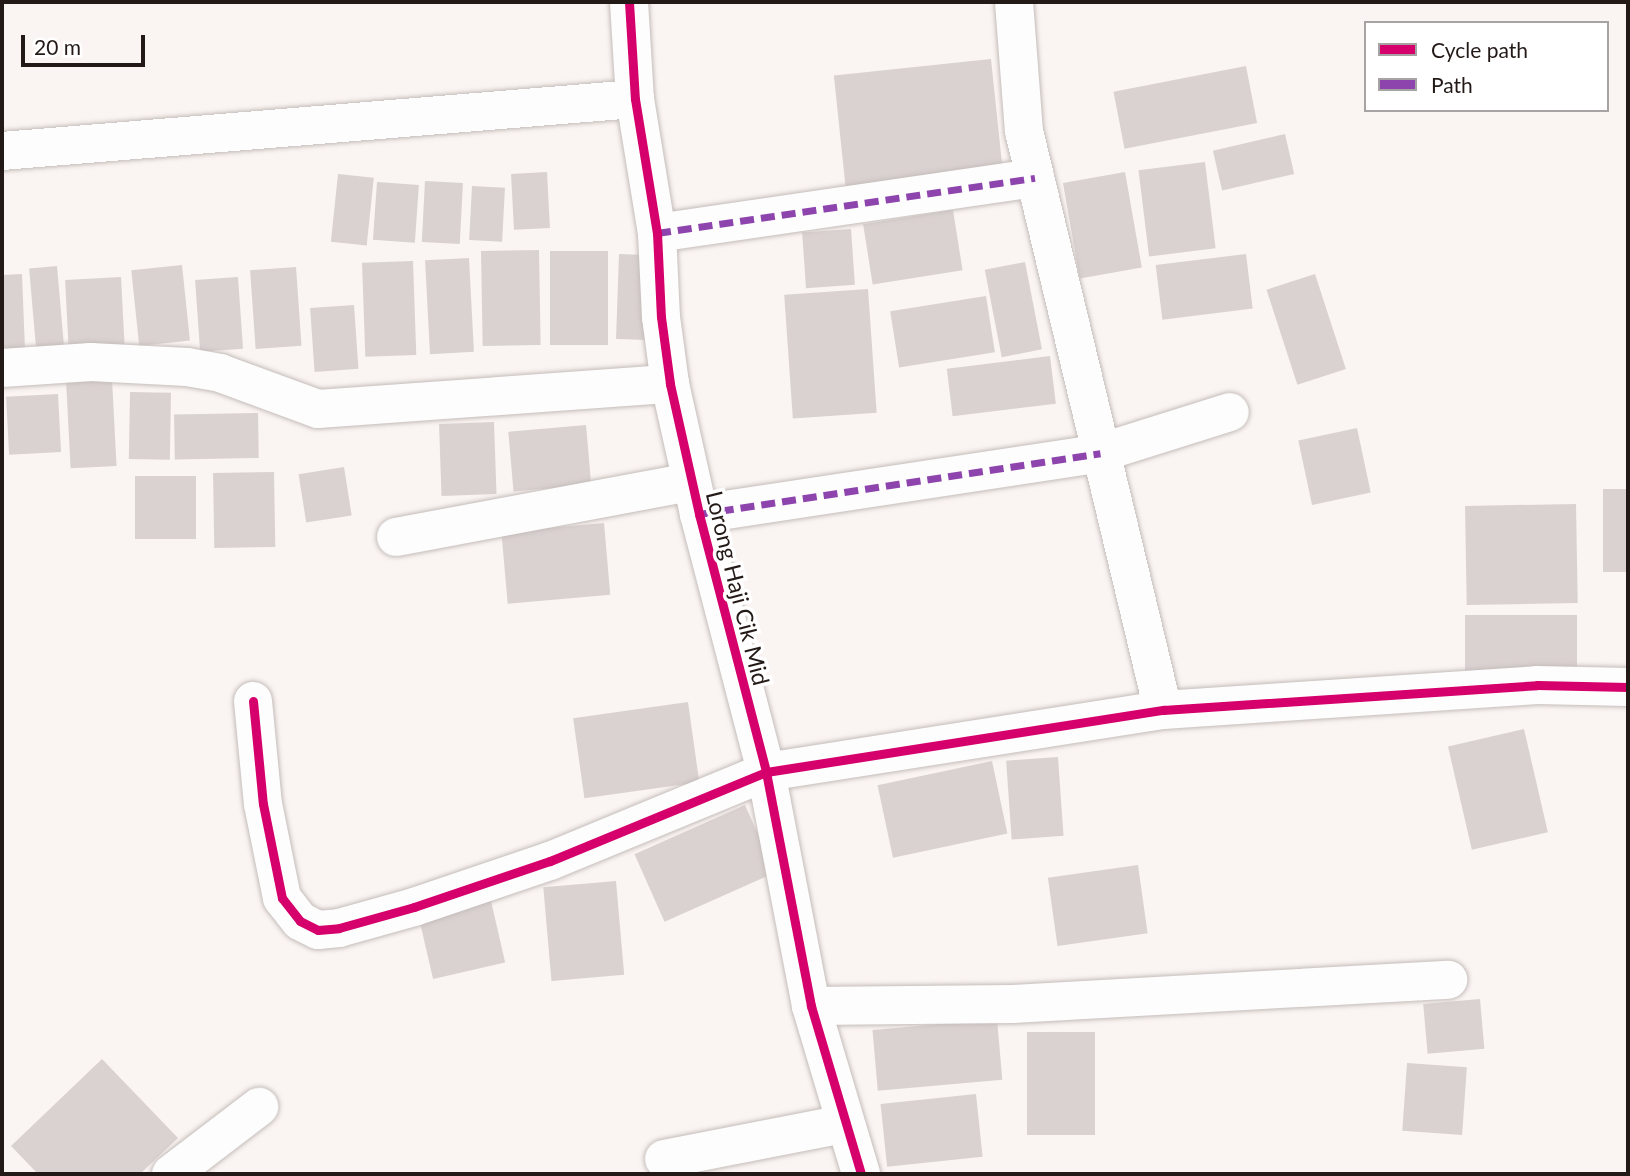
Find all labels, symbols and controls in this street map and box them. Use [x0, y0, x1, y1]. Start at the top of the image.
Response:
scale bar [24, 21, 149, 65]
legend [1364, 21, 1609, 112]
text: 20 m [34, 34, 81, 59]
text: Cycle path [1431, 37, 1528, 62]
text: Path [1431, 72, 1473, 97]
street label: Lorong Haji Cik Mid [701, 488, 775, 688]

